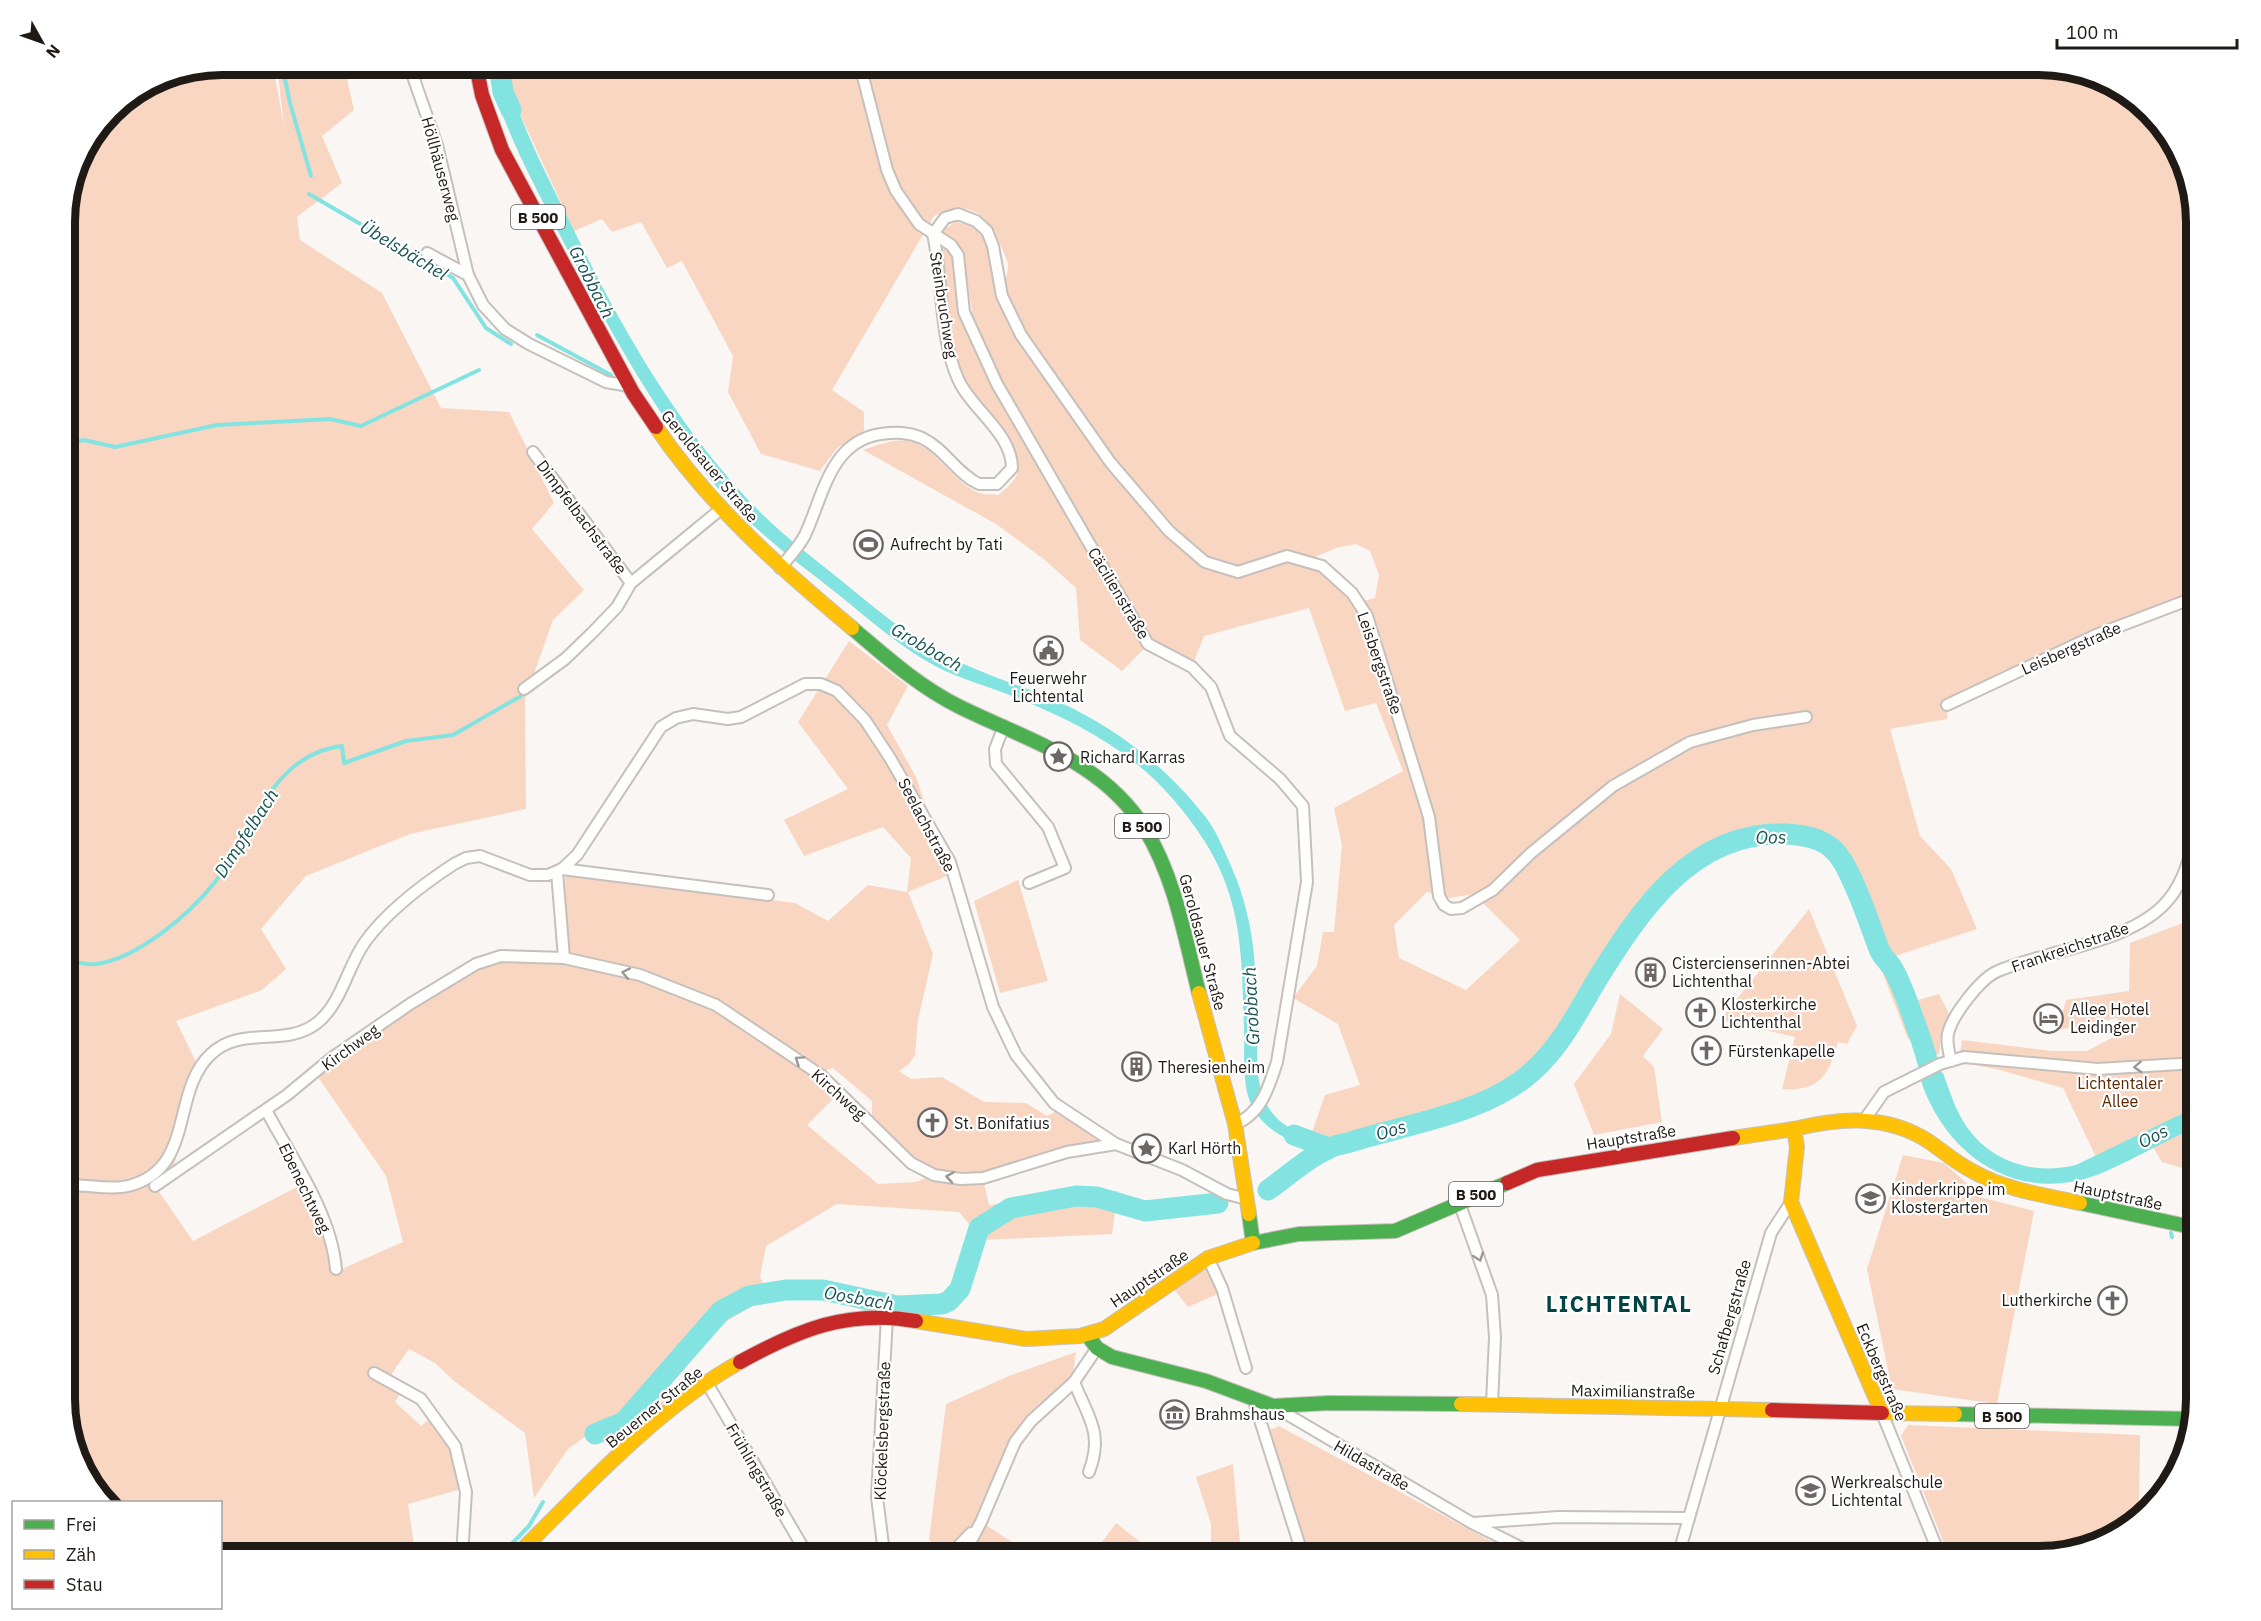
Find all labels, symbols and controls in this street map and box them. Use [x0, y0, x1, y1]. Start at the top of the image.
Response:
north arrow [12, 12, 72, 72]
scale bar [2057, 12, 2237, 50]
text: 100 m [2066, 21, 2118, 44]
text: N [42, 41, 65, 63]
street label: Höllhäuserweg [417, 114, 465, 224]
road number: B 500 [511, 205, 565, 229]
water label: Übelsbächel [356, 215, 452, 285]
water label: Grobbach [564, 242, 620, 322]
street label: Steinbruchweg [926, 250, 962, 360]
street label: Geroldsauer Straße [657, 406, 763, 526]
street label: Dimpfelbachstraße [533, 456, 632, 578]
sports icon: Aufrecht by Tati [853, 528, 885, 560]
place label: Aufrecht by Tati [890, 534, 1003, 554]
street label: Cäcilienstraße [1084, 544, 1154, 643]
street label: Leisbergstraße [1353, 609, 1407, 717]
water label: Grobbach [887, 617, 967, 677]
street label: Leisbergstraße [2018, 617, 2124, 679]
public building icon: Feuerwehr Lichtental [1032, 634, 1064, 666]
place label: Feuerwehr Lichtental [1009, 668, 1087, 706]
place icon: Richard Karras [1043, 741, 1075, 773]
place label: Richard Karras [1080, 747, 1185, 767]
street label: Seelachstraße [894, 775, 960, 876]
water label: Dimpfelbach [209, 784, 283, 882]
road number: B 500 [1115, 814, 1169, 838]
water label: Oos [1755, 825, 1787, 849]
street label: Geroldsauer Straße [1175, 872, 1231, 1013]
street label: Frankreichstraße [2009, 917, 2132, 976]
place label: Cistercienserinnen-Abtei Lichtenthal [1672, 953, 1850, 991]
building icon: Cistercienserinnen-Abtei Lichtenthal [1635, 956, 1667, 988]
water label: Grobbach [1237, 966, 1265, 1046]
one-way arrow [622, 967, 632, 980]
place label: Klosterkirche Lichtenthal [1721, 994, 1817, 1032]
church icon: Klosterkirche Lichtenthal [1684, 997, 1716, 1029]
place label: Allee Hotel Leidinger [2070, 999, 2149, 1037]
hotel icon: Allee Hotel Leidinger [2033, 1002, 2065, 1034]
street label: Kirchweg [317, 1019, 383, 1075]
church icon: Fürstenkapelle [1691, 1035, 1723, 1067]
place label: Fürstenkapelle [1728, 1041, 1835, 1061]
building icon: Theresienheim [1121, 1051, 1153, 1083]
one-way arrow [795, 1055, 805, 1067]
place label: Theresienheim [1158, 1057, 1265, 1077]
one-way arrow [2134, 1060, 2143, 1073]
street label: Kirchweg [808, 1064, 871, 1124]
park label: Lichtentaler Allee [2077, 1073, 2163, 1111]
church icon: St. Bonifatius [917, 1107, 949, 1139]
place label: St. Bonifatius [954, 1113, 1050, 1133]
water label: Oos [1373, 1115, 1409, 1145]
water label: Oos [2134, 1119, 2172, 1153]
street label: Hauptstraße [1585, 1120, 1677, 1154]
place icon: Karl Hörth [1131, 1132, 1163, 1164]
place label: Karl Hörth [1168, 1138, 1241, 1158]
street label: Ebenechtweg [275, 1140, 336, 1237]
one-way arrow [946, 1172, 955, 1184]
street label: Hauptstraße [2072, 1176, 2165, 1214]
place label: Kinderkrippe im Klostergarten [1891, 1179, 2006, 1217]
road number: B 500 [1449, 1182, 1503, 1206]
school or university icon: Kinderkrippe im Klostergarten [1854, 1182, 1886, 1214]
street label: Hauptstraße [1106, 1244, 1192, 1312]
one-way arrow [1471, 1251, 1484, 1261]
street label: Schafbergstraße [1703, 1257, 1755, 1377]
water label: Oosbach [822, 1281, 896, 1315]
church icon: Lutherkirche [2097, 1284, 2129, 1316]
district label: LICHTENTAL [1546, 1289, 1692, 1318]
place label: Lutherkirche [2002, 1290, 2092, 1310]
street label: Eckbergstraße [1852, 1320, 1912, 1424]
street label: Klöckelsbergstraße [870, 1361, 894, 1501]
street label: Beuerner Straße [602, 1362, 707, 1452]
street label: Maximilianstraße [1571, 1380, 1696, 1402]
museum icon: Brahmshaus [1158, 1398, 1190, 1430]
place label: Brahmshaus [1195, 1404, 1285, 1424]
road number: B 500 [1975, 1404, 2029, 1428]
street label: Frühlingstraße [722, 1419, 792, 1521]
street label: Hildastraße [1331, 1435, 1414, 1495]
place label: Werkrealschule Lichtental [1831, 1472, 1943, 1510]
school or university icon: Werkrealschule Lichtental [1794, 1475, 1826, 1507]
legend [12, 1501, 222, 1609]
text: Frei [66, 1513, 97, 1536]
text: Zäh [66, 1543, 96, 1566]
text: Stau [66, 1573, 103, 1596]

